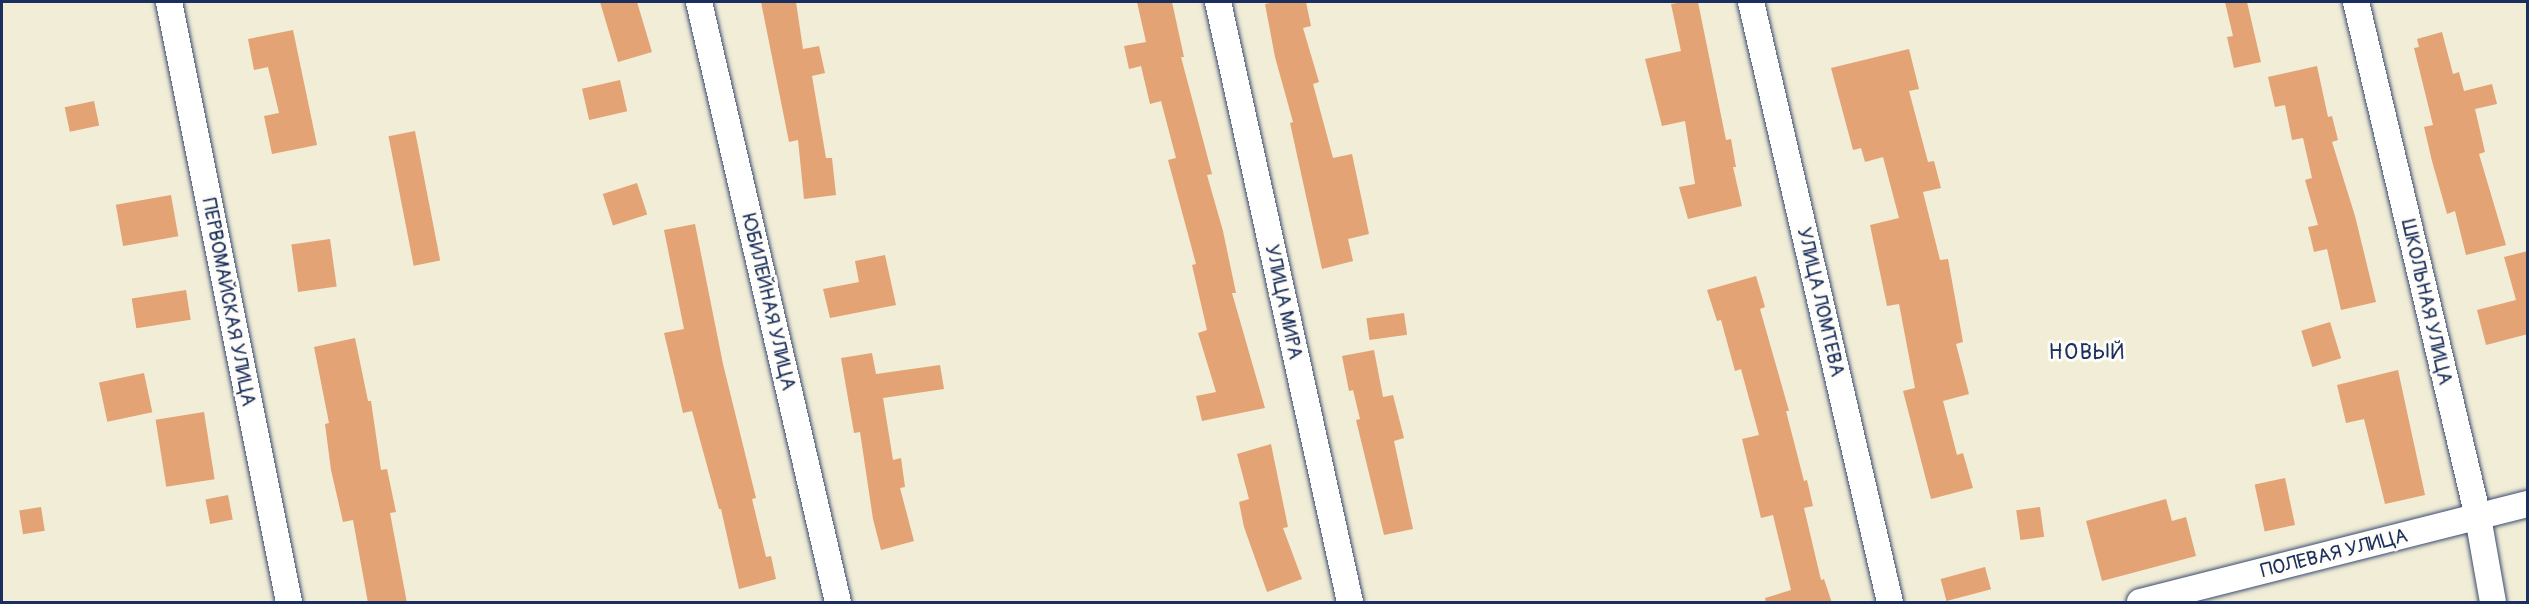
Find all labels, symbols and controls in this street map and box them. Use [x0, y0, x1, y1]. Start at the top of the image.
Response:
street label: ПЕРВОМАЙСКАЯ УЛИЦА [197, 196, 261, 408]
street label: ЮБИЛЕЙНАЯ УЛИЦА [737, 211, 801, 393]
street label: ШКОЛЬНАЯ УЛИЦА [2396, 217, 2458, 387]
street label: УЛИЦА ЛОМТЕВА [1792, 225, 1850, 379]
street label: УЛИЦА МИРА [1260, 242, 1308, 362]
district label: НОВЫЙ [2049, 340, 2125, 366]
street label: ПОЛЕВАЯ УЛИЦА [2258, 523, 2410, 583]

